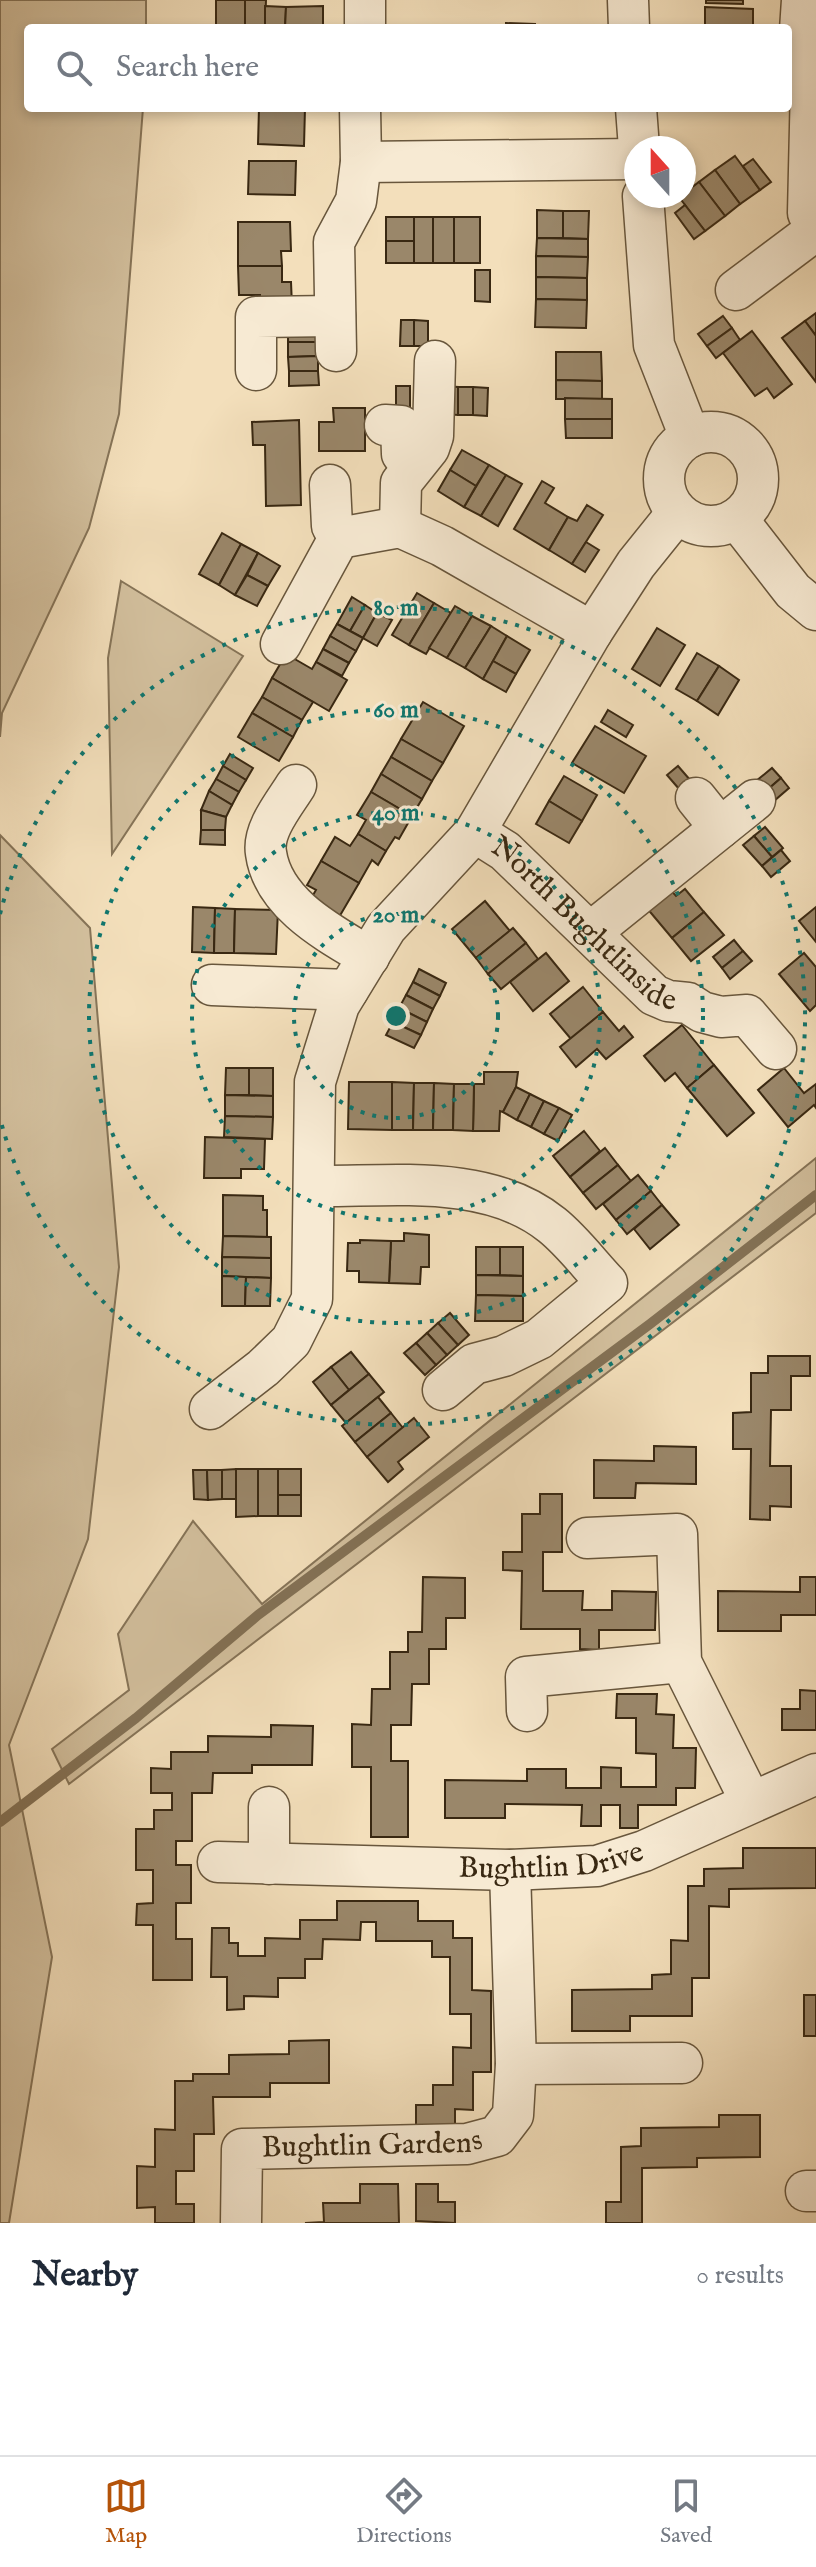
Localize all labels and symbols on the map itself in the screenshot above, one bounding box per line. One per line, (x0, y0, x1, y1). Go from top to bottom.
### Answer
north arrow (624, 136, 696, 208)
text: 80 m (374, 593, 419, 624)
text: 60 m (373, 695, 419, 726)
text: 40 m (372, 798, 420, 829)
street label: North Bughtlinside (484, 828, 678, 1021)
text: 20 m (373, 900, 420, 931)
centre of rings (382, 1002, 410, 1030)
street label: Bughtlin Drive (458, 1833, 649, 1889)
street label: Bughtlin Gardens (261, 2122, 487, 2168)

